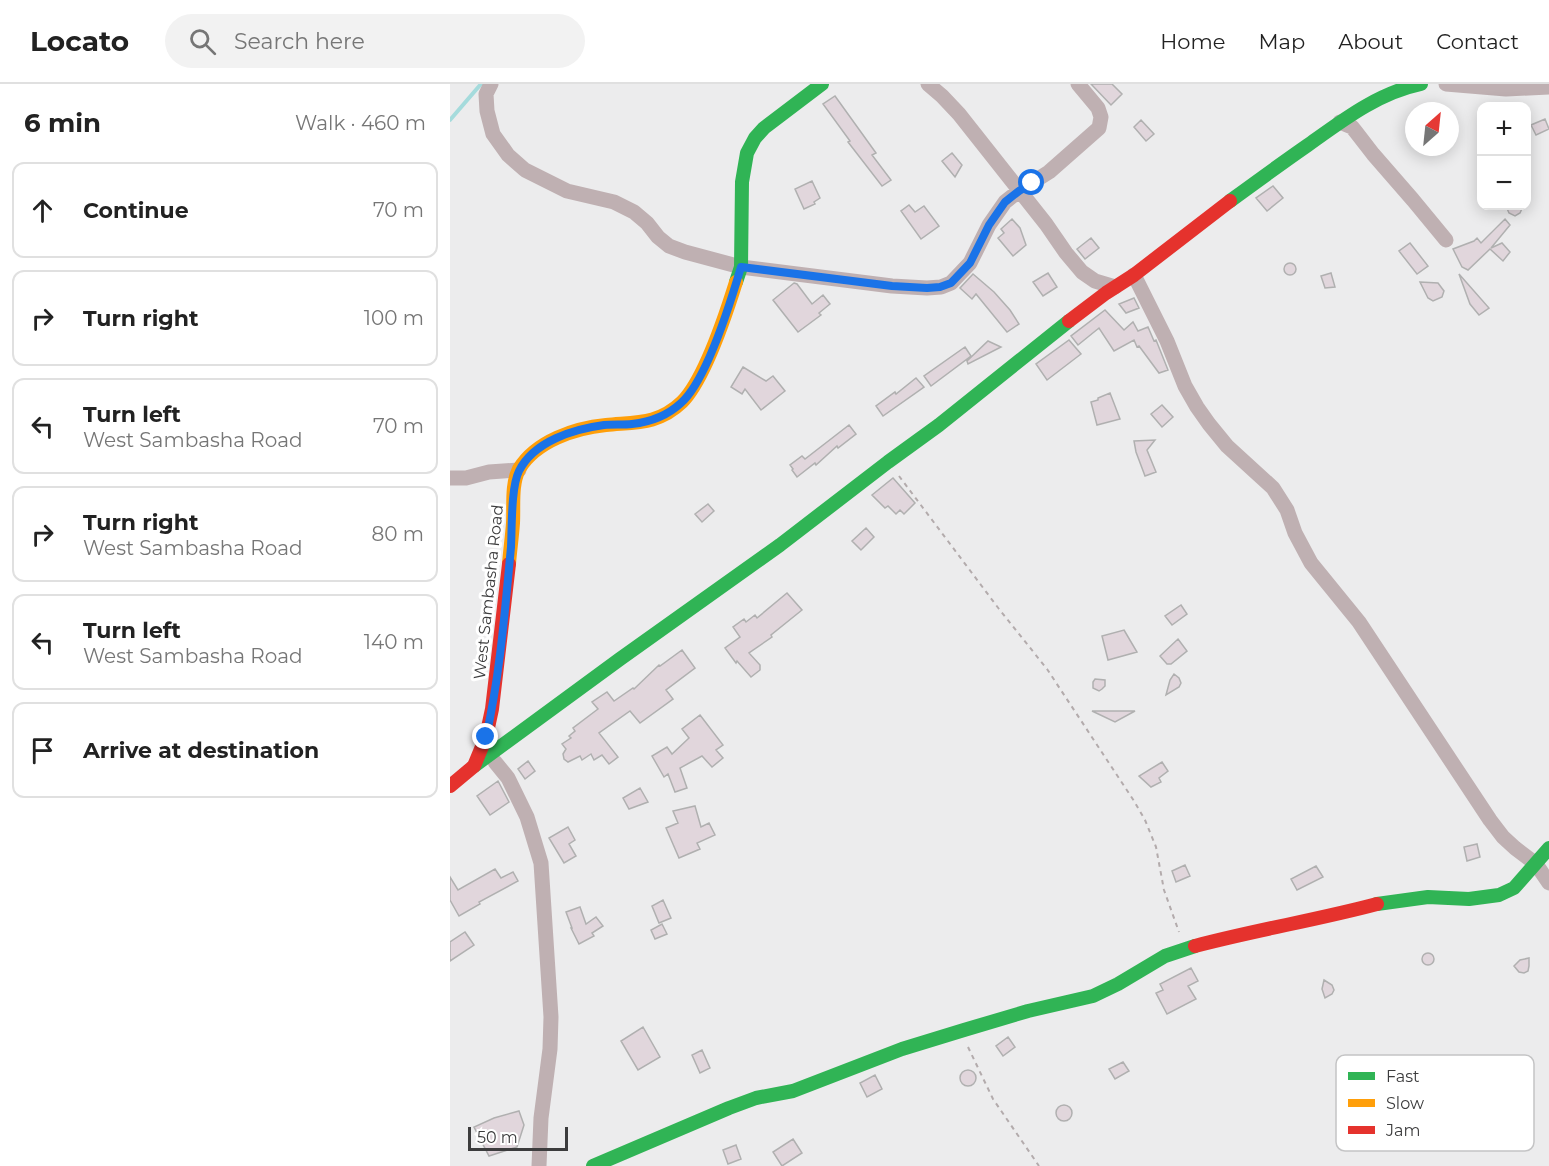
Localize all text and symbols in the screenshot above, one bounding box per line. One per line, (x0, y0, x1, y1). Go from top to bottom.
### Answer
search box (165, 14, 585, 68)
text: Locato (30, 24, 129, 58)
icon: search (186, 25, 219, 58)
text: Search here (234, 28, 365, 55)
text: Home (1160, 29, 1225, 54)
text: Map (1258, 29, 1305, 54)
text: About (1338, 29, 1403, 54)
text: Contact (1436, 29, 1519, 54)
north arrow (1405, 102, 1459, 156)
map controls (1477, 102, 1531, 210)
button: + (1477, 102, 1531, 156)
text: 6 min (24, 107, 101, 139)
text: Walk · 460 m (295, 111, 426, 135)
button: − (1477, 156, 1531, 210)
route start (1018, 169, 1044, 195)
icon: ahead (26, 194, 59, 227)
text: Continue (83, 197, 189, 224)
text: 70 m (373, 198, 424, 222)
icon: right (26, 302, 59, 335)
text: Turn right (83, 305, 198, 332)
text: 100 m (364, 306, 424, 330)
text: Turn left (83, 401, 181, 428)
icon: left (26, 410, 59, 443)
text: 70 m (373, 414, 424, 438)
text: West Sambasha Road (83, 428, 303, 452)
street label: West Sambasha Road (470, 504, 507, 680)
text: Turn right (83, 509, 198, 536)
icon: right (26, 518, 59, 551)
text: 80 m (372, 522, 424, 546)
text: West Sambasha Road (83, 536, 303, 560)
text: Turn left (83, 617, 181, 644)
icon: left (26, 626, 59, 659)
text: 140 m (364, 630, 424, 654)
text: West Sambasha Road (83, 644, 303, 668)
route end (472, 723, 498, 749)
icon: arrive (26, 734, 59, 767)
text: Arrive at destination (83, 737, 319, 764)
legend (1336, 1055, 1534, 1151)
text: Fast (1386, 1067, 1420, 1086)
text: Slow (1386, 1094, 1424, 1113)
text: Jam (1385, 1121, 1420, 1140)
scale bar (468, 1124, 568, 1152)
text: 50 m (477, 1128, 518, 1147)

